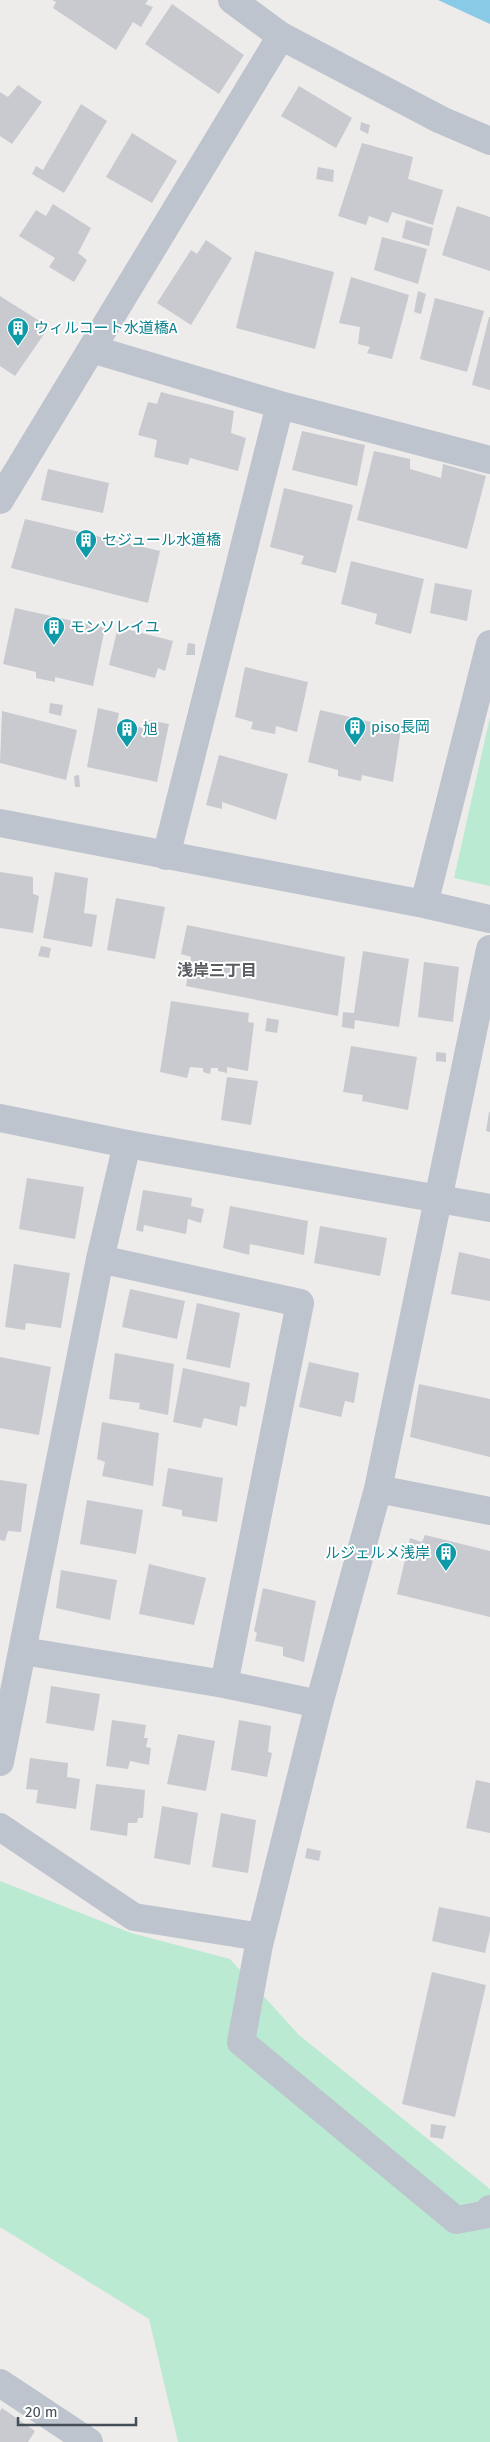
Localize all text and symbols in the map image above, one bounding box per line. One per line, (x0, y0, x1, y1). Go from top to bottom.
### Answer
building icon: ウィルコート水道橋A (6, 316, 30, 347)
place label: ウィルコート水道橋A (34, 319, 178, 337)
building icon: セジュール水道橋 (74, 528, 98, 559)
place label: セジュール水道橋 (102, 531, 221, 549)
building icon: モンソレイユ (42, 615, 66, 646)
place label: モンソレイユ (70, 618, 160, 636)
building icon: piso長岡 (343, 715, 367, 746)
building icon: 旭 (115, 717, 139, 748)
place label: piso長岡 (371, 718, 430, 736)
place label: 旭 (143, 720, 158, 738)
district label: 浅岸三丁目 (177, 961, 257, 980)
building icon: ルジェルメ浅岸 (434, 1541, 458, 1572)
place label: ルジェルメ浅岸 (325, 1544, 430, 1562)
scale bar (18, 2394, 135, 2426)
text: 20 m (25, 2403, 58, 2421)

